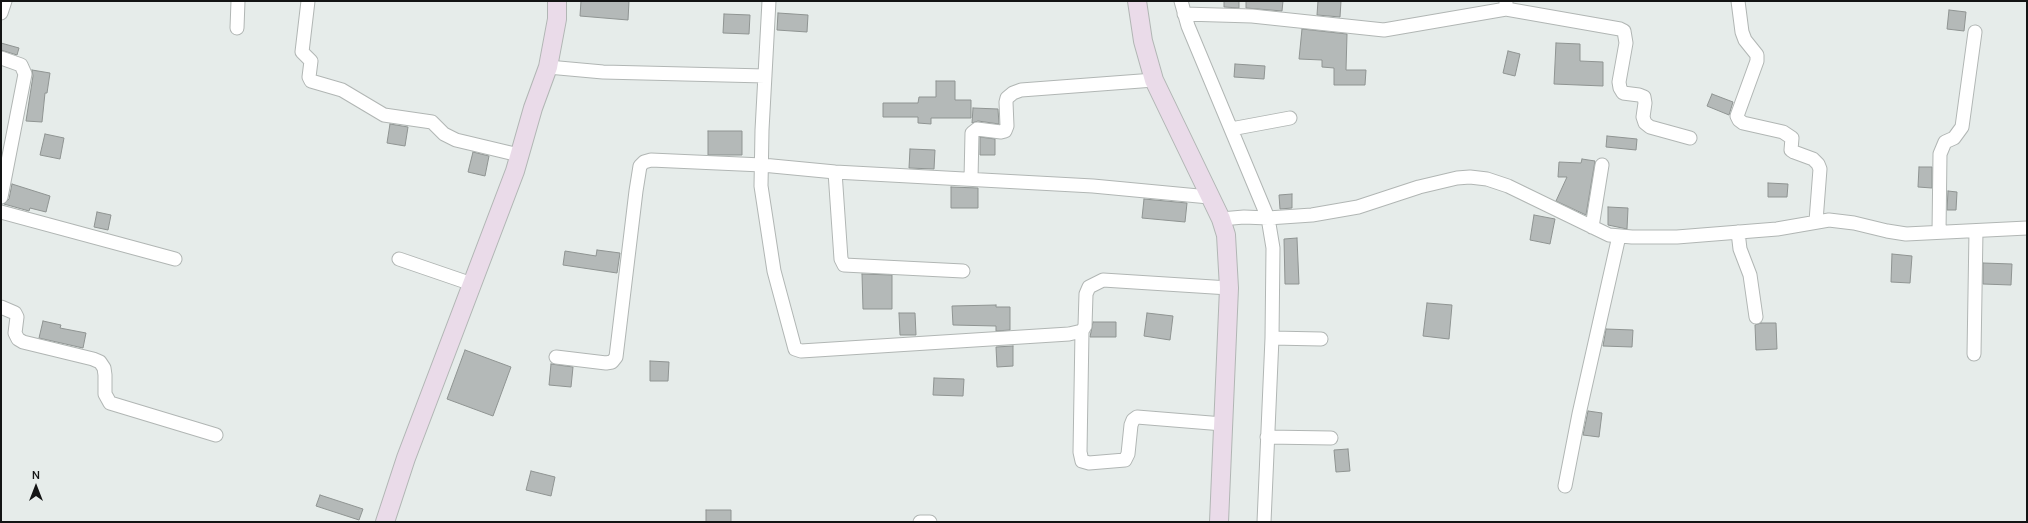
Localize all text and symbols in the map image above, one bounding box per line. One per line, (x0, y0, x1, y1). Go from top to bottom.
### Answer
north arrow (16, 467, 56, 507)
text: N (32, 467, 40, 482)

